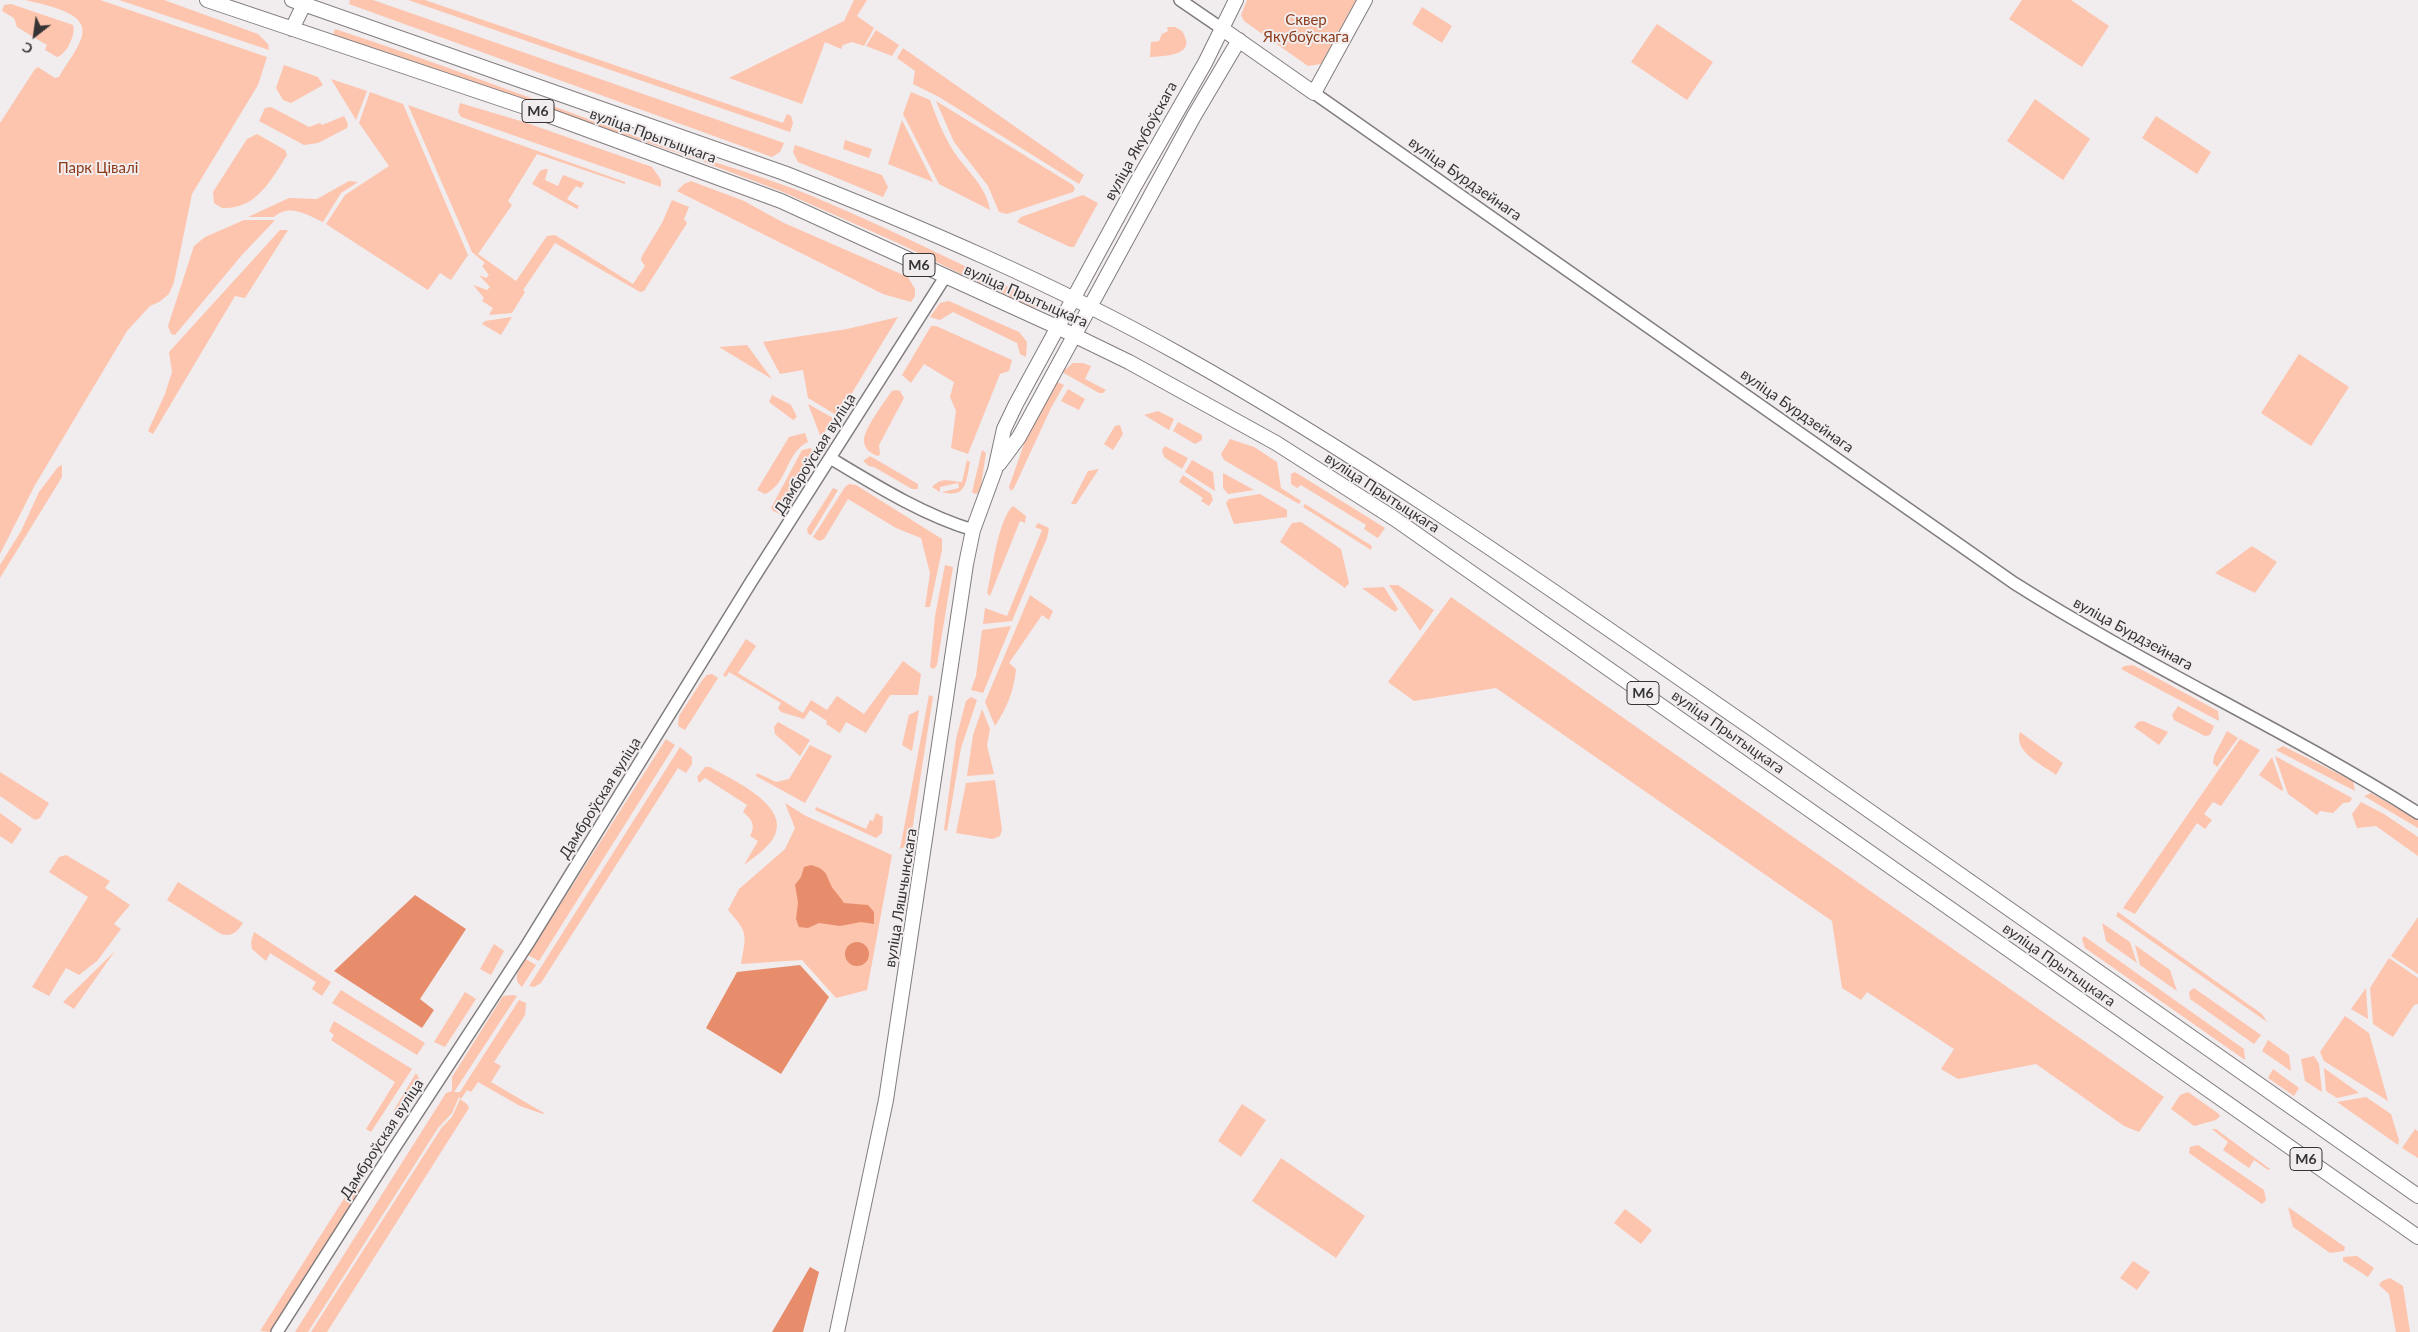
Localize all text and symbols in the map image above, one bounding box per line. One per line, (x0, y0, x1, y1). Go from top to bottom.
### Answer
north arrow (10, 10, 60, 60)
park label: Сквер Якубоўскага (1263, 11, 1349, 46)
text: С (19, 39, 36, 58)
street label: вуліца Якубоўскага (1101, 79, 1181, 203)
road number: М6 (522, 100, 554, 122)
street label: вуліца Прытыцкага (587, 105, 719, 167)
street label: вуліца Бурдзейнага (1405, 133, 1525, 225)
park label: Парк Цівалі (58, 159, 138, 177)
road number: М6 (903, 254, 935, 276)
street label: вуліца Прытыцкага (961, 261, 1091, 331)
street label: вуліца Бурдзейнага (1737, 365, 1857, 457)
street label: Дамброўская вуліца (770, 390, 860, 518)
street label: вуліца Прытыцкага (1321, 449, 1443, 537)
street label: вуліца Бурдзейнага (2070, 594, 2196, 674)
road number: М6 (1627, 681, 1659, 704)
street label: вуліца Прытыцкага (1668, 686, 1788, 778)
street label: Дамброўская вуліца (555, 734, 645, 862)
street label: вуліца Ляшчынскага (881, 827, 921, 969)
street label: вуліца Прытыцкага (1999, 919, 2119, 1011)
street label: Дамброўская вуліца (336, 1076, 428, 1202)
road number: М6 (2290, 1148, 2322, 1170)

